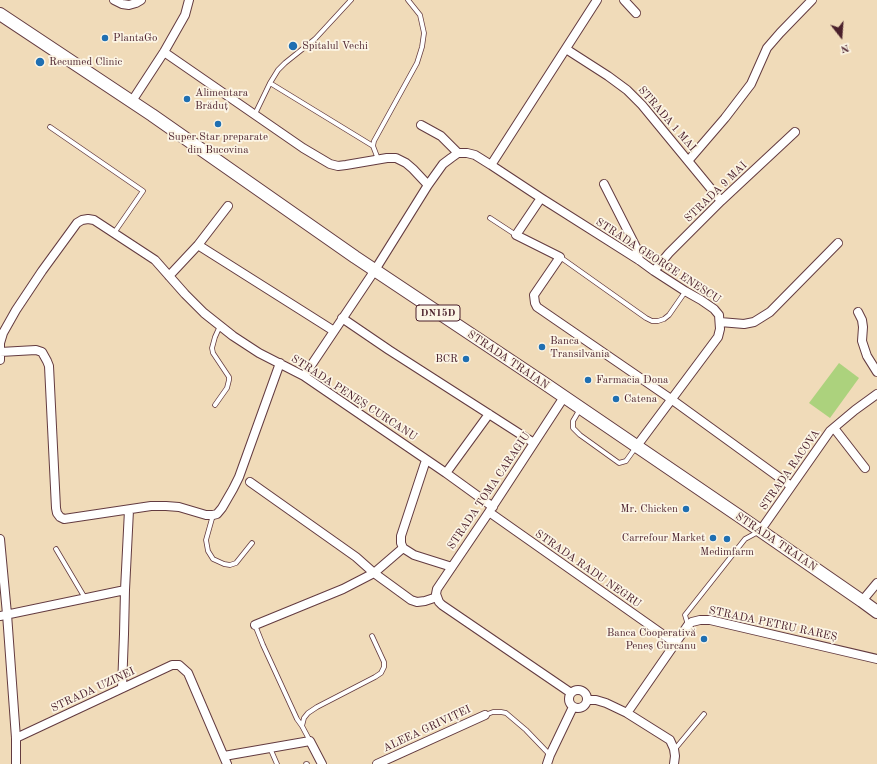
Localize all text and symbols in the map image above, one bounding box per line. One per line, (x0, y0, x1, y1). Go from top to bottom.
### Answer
north arrow (821, 16, 861, 56)
place label: PlantaGo (113, 31, 157, 45)
marker: PlantaGo (100, 33, 110, 43)
place label: Spitalul Vechi (302, 39, 368, 53)
marker: Spitalul Vechi (287, 40, 299, 52)
text: N (839, 41, 850, 54)
place label: Recumed Clinic (49, 55, 122, 69)
marker: Recumed Clinic (34, 56, 46, 68)
street label: STRADA 1 MAI (635, 84, 699, 154)
place label: Alimentara Brăduț (195, 86, 248, 112)
marker: Alimentara Brăduț (182, 94, 192, 104)
marker: Super Star preparate din Bucovina (213, 119, 223, 129)
place label: Super Star preparate din Bucovina (168, 130, 268, 156)
street label: STRADA 9 MAI (682, 159, 750, 225)
street label: STRADA GEORGE ENESCU (593, 216, 723, 306)
road number: DN15D (416, 305, 460, 321)
street label: STRADA TRAIAN (465, 328, 551, 392)
place label: Banca Transilvania (550, 334, 610, 360)
marker: Banca Transilvania (537, 342, 547, 352)
street label: STRADA PENEȘ CURCANU (289, 352, 419, 444)
place label: BCR (435, 352, 458, 366)
marker: BCR (461, 354, 471, 364)
place label: Farmacia Dona (596, 373, 669, 387)
marker: Farmacia Dona (583, 375, 593, 385)
place label: Catena (624, 392, 657, 406)
marker: Catena (611, 394, 621, 404)
street label: STRADA RACOVA (757, 427, 823, 513)
street label: STRADA TOMA CARAGIU (445, 430, 533, 552)
place label: Mr. Chicken (620, 502, 678, 516)
marker: Mr. Chicken (681, 504, 691, 514)
street label: STRADA TRAIAN (733, 510, 819, 574)
street label: STRADA RADU NEGRU (532, 527, 644, 611)
place label: Carrefour Market (622, 531, 705, 545)
marker: Carrefour Market (708, 533, 718, 543)
marker: Medimfarm (722, 534, 732, 544)
place label: Medimfarm (700, 545, 754, 559)
street label: STRADA PETRU RAREȘ (708, 604, 838, 644)
place label: Banca Cooperativă Peneș Curcanu (607, 626, 696, 652)
marker: Banca Cooperativă Peneș Curcanu (699, 634, 709, 644)
street label: STRADA UZINEI (49, 665, 137, 715)
street label: ALEEA GRIVIȚEI (381, 703, 473, 755)

